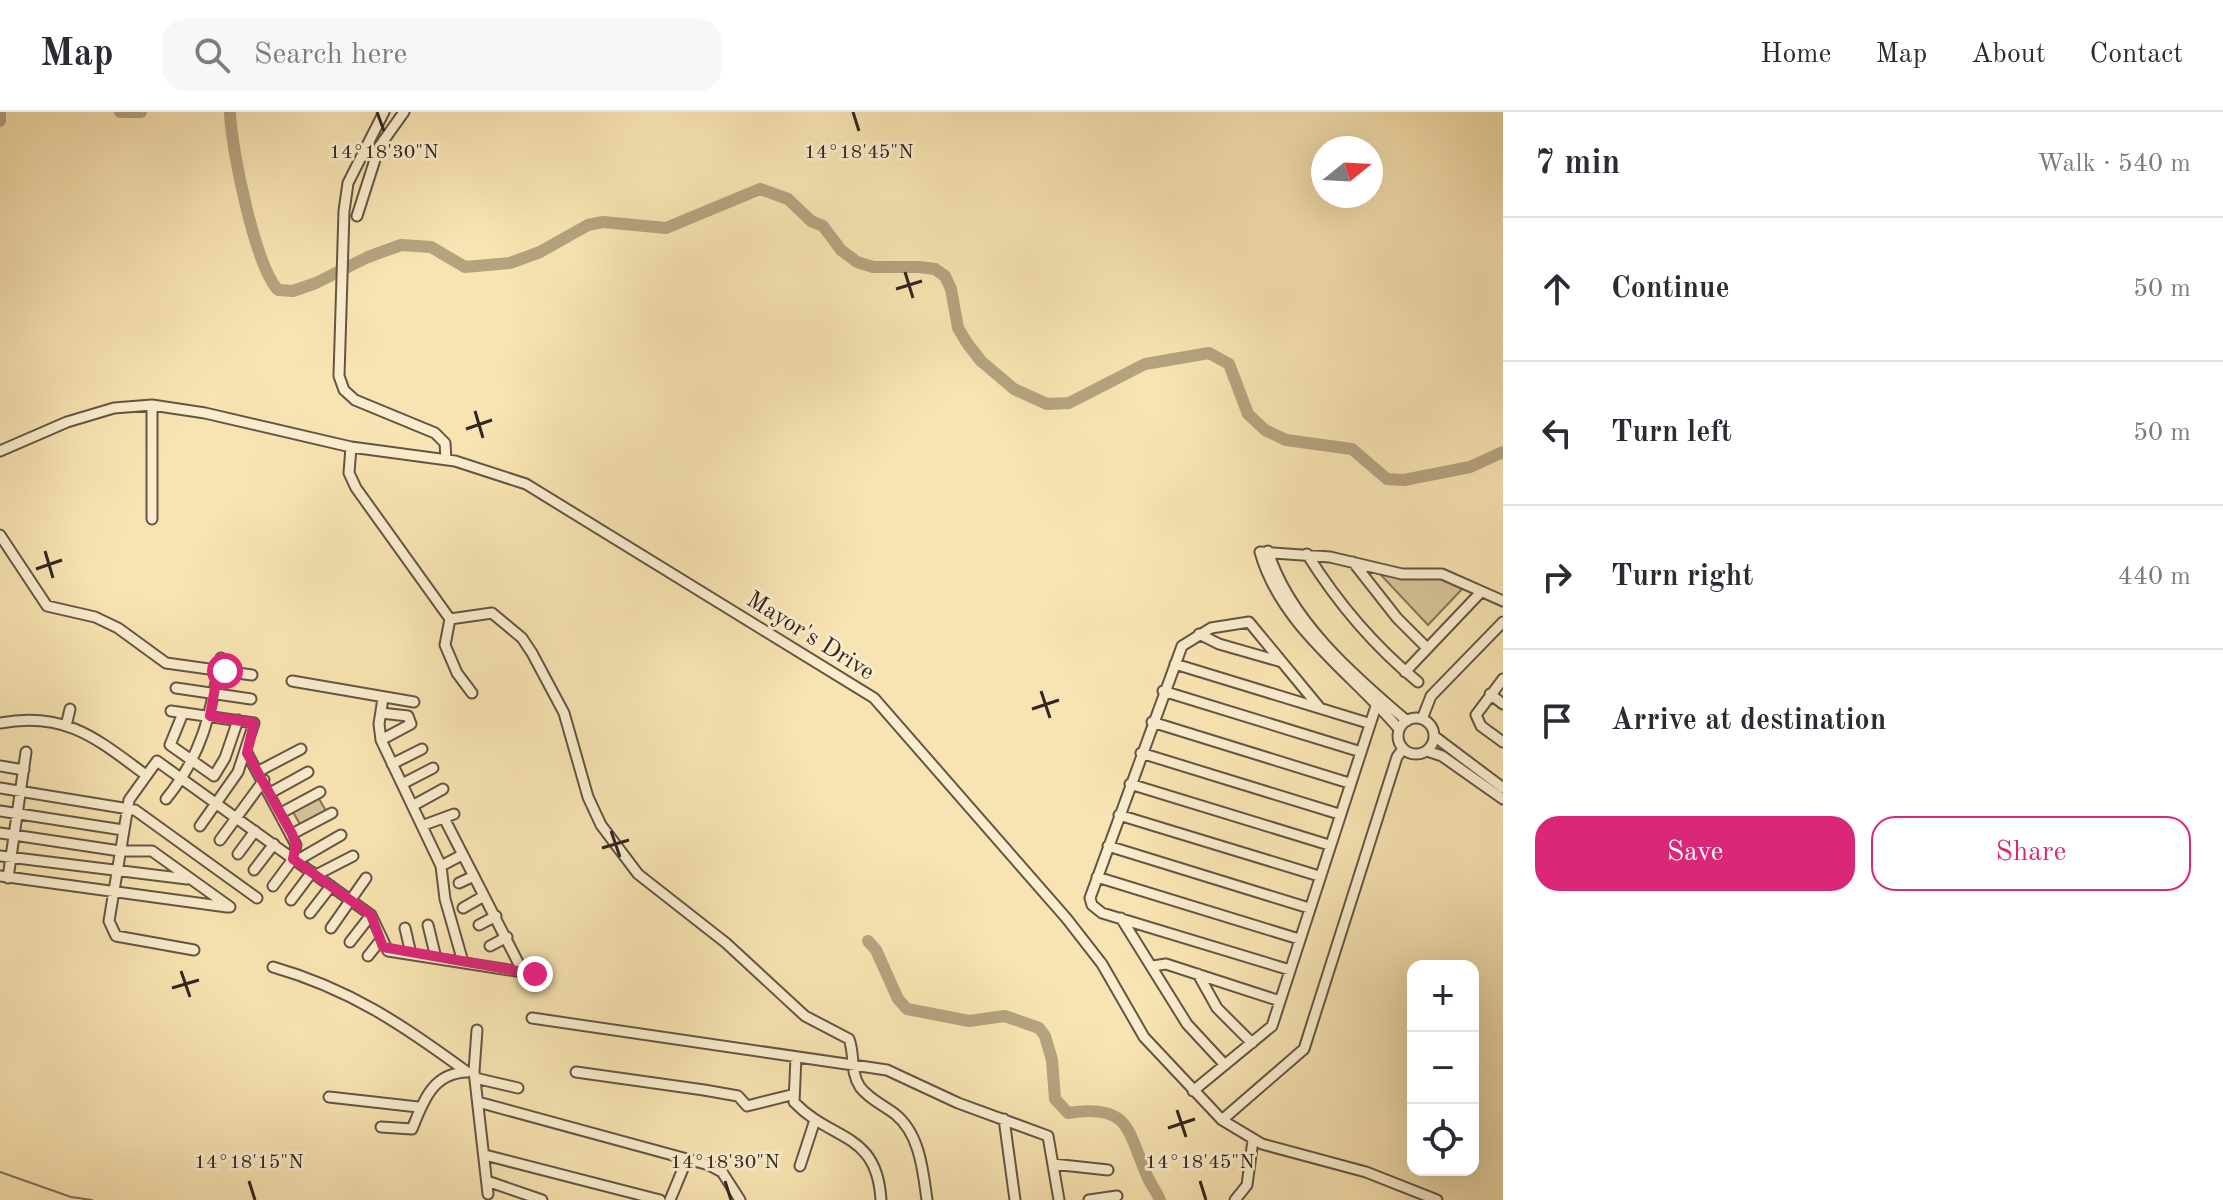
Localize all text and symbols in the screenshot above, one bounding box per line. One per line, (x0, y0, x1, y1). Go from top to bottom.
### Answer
search box (162, 19, 722, 91)
icon: search (190, 33, 234, 77)
text: Map (40, 36, 114, 74)
text: Search here (254, 40, 407, 70)
text: Home (1760, 41, 1831, 69)
text: Map (1875, 41, 1927, 69)
text: About (1971, 41, 2046, 69)
text: Contact (2090, 41, 2183, 69)
north arrow (1311, 136, 1383, 208)
text: 14°18'30"N (329, 143, 439, 163)
text: 14°18'45"N (804, 143, 914, 163)
text: 7 min (1535, 147, 1620, 181)
text: Walk · 540 m (2037, 151, 2191, 177)
icon: ahead (1535, 267, 1579, 311)
text: Continue (1611, 274, 1730, 304)
text: 50 m (2133, 276, 2191, 302)
icon: left (1535, 411, 1579, 455)
text: Turn left (1611, 418, 1732, 448)
text: 50 m (2133, 420, 2191, 446)
icon: right (1535, 555, 1579, 599)
text: Turn right (1611, 562, 1753, 592)
text: 440 m (2118, 564, 2191, 590)
street label: Mayor's Drive (742, 588, 878, 685)
route start (207, 653, 243, 689)
icon: arrive (1535, 699, 1579, 743)
text: Arrive at destination (1611, 706, 1886, 736)
button: Save (1535, 816, 1855, 891)
button: Share (1871, 816, 2191, 891)
route end (517, 956, 553, 992)
map controls (1407, 960, 1479, 1176)
button: + (1407, 960, 1479, 1032)
button: − (1407, 1032, 1479, 1104)
button: locate (1407, 1104, 1479, 1176)
text: 14°18'15"N (194, 1153, 304, 1173)
text: 14°18'30"N (670, 1153, 780, 1173)
text: 14°18'45"N (1145, 1153, 1255, 1173)

